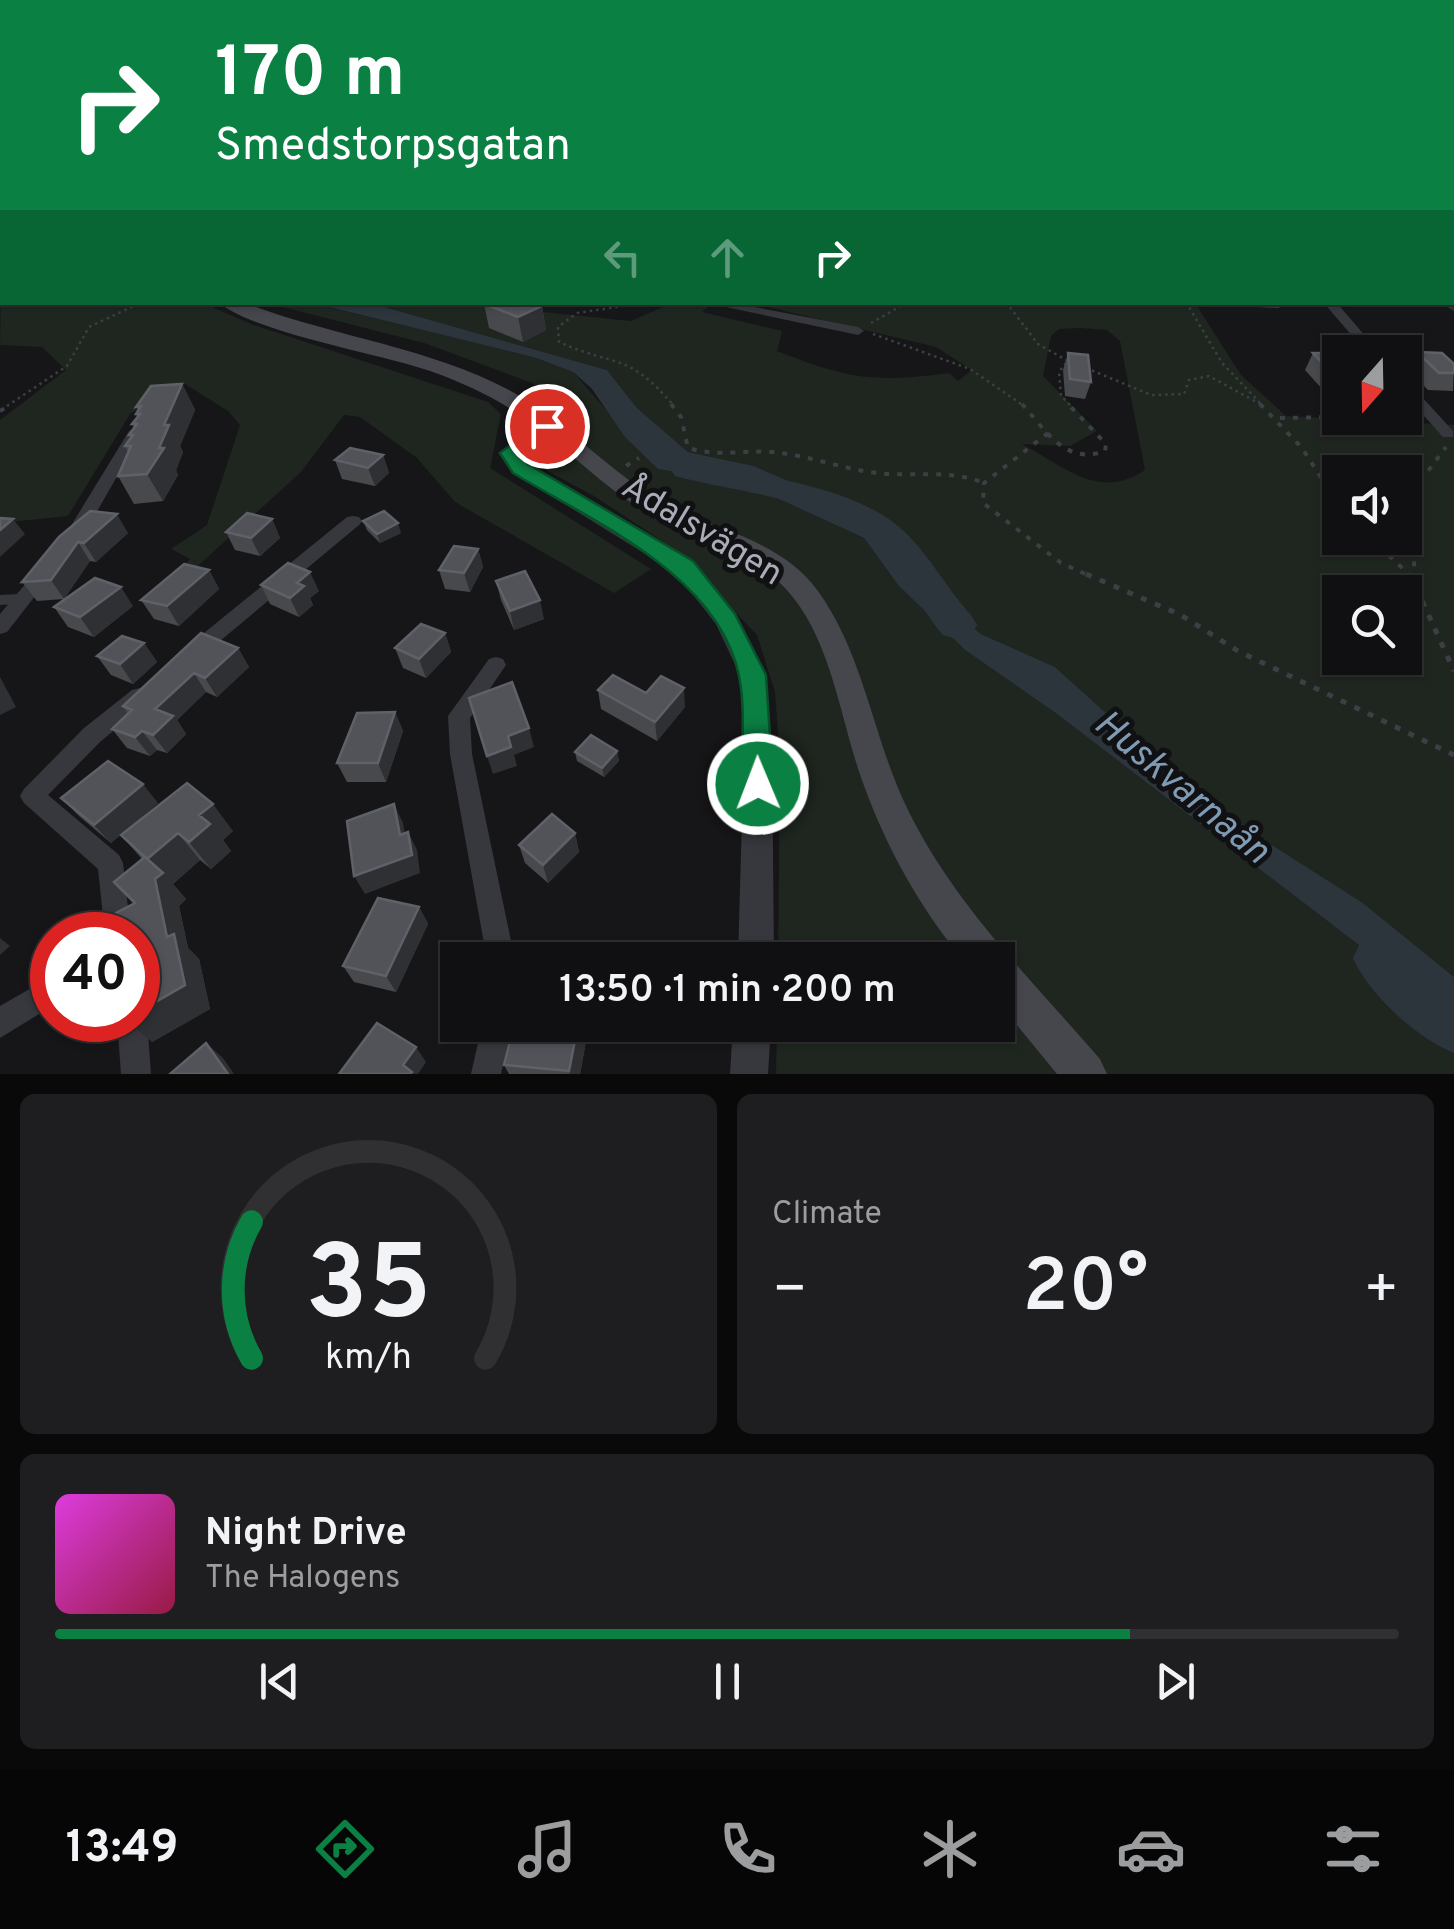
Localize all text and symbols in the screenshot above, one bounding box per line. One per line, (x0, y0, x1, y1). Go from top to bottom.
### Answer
text: 170 m (215, 32, 405, 121)
icon: right (50, 40, 180, 170)
text: Smedstorpsgatan (215, 119, 571, 176)
icon: left (595, 230, 650, 285)
icon: ahead (700, 230, 755, 285)
icon: right (805, 230, 860, 285)
north arrow (1322, 335, 1422, 435)
map controls (1322, 335, 1422, 675)
pin (505, 384, 590, 469)
icon: arrive (520, 399, 575, 454)
button: sound (1322, 455, 1422, 555)
street label: Ådalsvägen (613, 466, 790, 597)
button: search (1322, 575, 1422, 675)
water label: Huskvarnaån (1083, 701, 1279, 877)
position arrow (706, 732, 810, 836)
speed limit sign: 40 (30, 912, 160, 1042)
text: 13:50 · 1 min · 200 m (559, 967, 896, 1016)
text: Climate (772, 1195, 882, 1235)
text: 35 (306, 1224, 431, 1356)
text: 20° (1023, 1243, 1148, 1338)
text: − (772, 1257, 807, 1327)
text: + (1364, 1257, 1399, 1327)
text: km/h (325, 1336, 412, 1382)
text: Night Drive (205, 1510, 407, 1559)
text: The Halogens (205, 1559, 400, 1599)
icon: previous (252, 1654, 307, 1709)
icon: pause (700, 1654, 755, 1709)
icon: next (1148, 1654, 1203, 1709)
icon: directions (310, 1814, 380, 1884)
icon: music (512, 1814, 582, 1884)
icon: phone (713, 1814, 783, 1884)
icon: climate (915, 1814, 985, 1884)
icon: car (1116, 1814, 1186, 1884)
icon: filters (1318, 1814, 1388, 1884)
text: 13:49 (66, 1821, 178, 1878)

